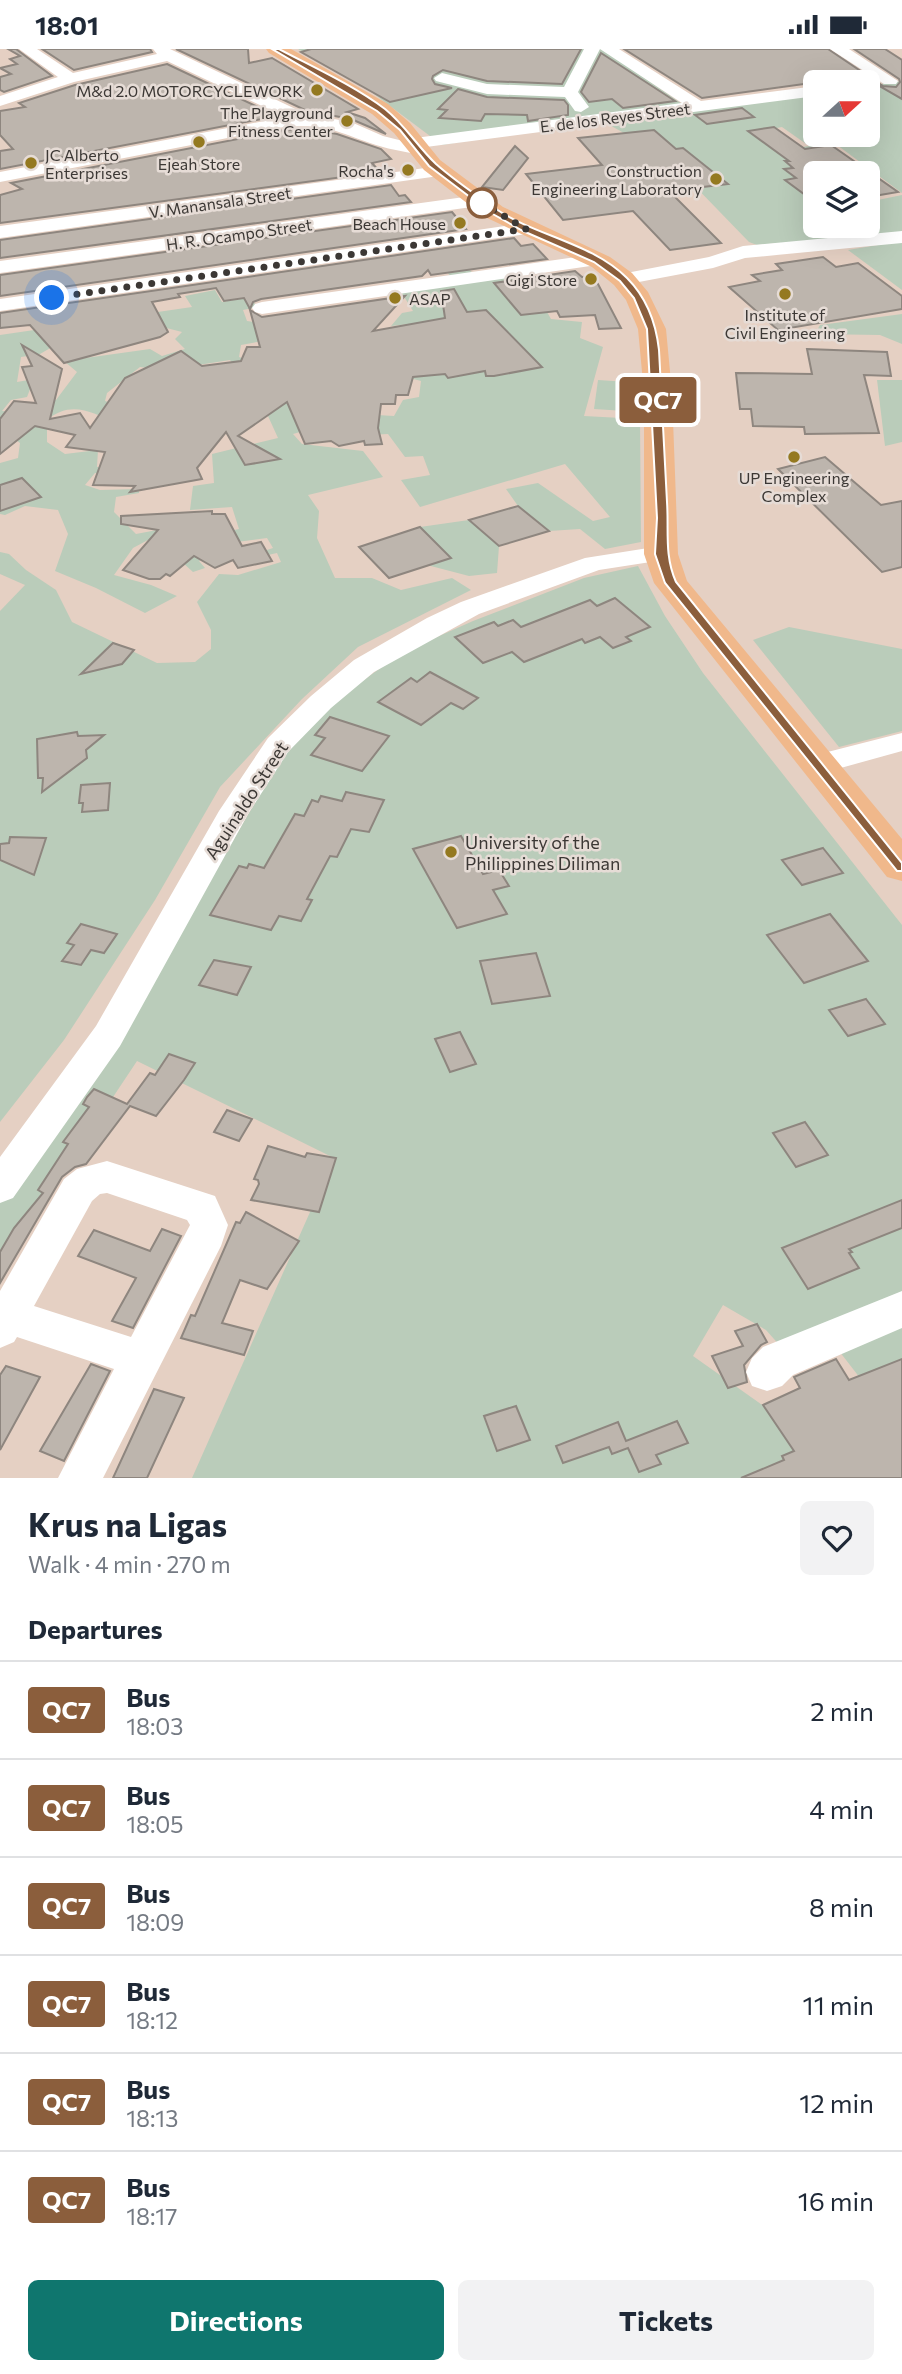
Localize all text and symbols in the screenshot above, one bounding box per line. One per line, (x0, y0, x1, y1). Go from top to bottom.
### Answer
text: 18:01 (35, 9, 99, 40)
north arrow (803, 70, 880, 147)
map controls (803, 70, 880, 238)
place label: M&d 2.0 MOTORCYCLEWORK (76, 81, 303, 100)
marker: M&d 2.0 MOTORCYCLEWORK (309, 82, 325, 98)
street label: E. de los Reyes Street (539, 98, 692, 136)
place label: The Playground Fitness Center (220, 103, 334, 140)
marker: The Playground Fitness Center (339, 113, 355, 129)
marker: Ejeah Store (191, 134, 207, 150)
place label: JC Alberto Enterprises (45, 145, 128, 182)
place label: Ejeah Store (158, 154, 240, 173)
marker: JC Alberto Enterprises (23, 155, 39, 171)
place label: Rocha's (338, 161, 394, 180)
place label: Construction Engineering Laboratory (531, 161, 702, 198)
button: layers (803, 161, 880, 238)
marker: Rocha's (400, 162, 416, 178)
marker: Construction Engineering Laboratory (708, 171, 724, 187)
street label: V. Manansala Street (148, 183, 293, 221)
unlabelled marker (467, 188, 497, 218)
street label: H. R. Ocampo Street (165, 214, 314, 254)
place label: Beach House (353, 214, 446, 233)
marker: Beach House (452, 215, 468, 231)
place label: Gigi Store (506, 270, 577, 289)
marker: Gigi Store (583, 271, 599, 287)
your location (34, 280, 69, 315)
marker: Institute of Civil Engineering (777, 286, 793, 302)
place label: ASAP (409, 289, 451, 308)
marker: ASAP (387, 290, 403, 306)
place label: Institute of Civil Engineering (725, 305, 846, 342)
line badge: QC7 (618, 377, 698, 423)
text: QC7 (633, 385, 683, 414)
marker: UP Engineering Complex (786, 449, 802, 465)
place label: UP Engineering Complex (739, 468, 850, 505)
street label: Aguinaldo Street (200, 737, 292, 863)
place label: University of the Philippines Diliman (465, 831, 620, 874)
marker: University of the Philippines Diliman (443, 844, 459, 860)
button: heart (800, 1501, 874, 1575)
text: Krus na Ligas (28, 1503, 227, 1544)
text: Walk · 4 min · 270 m (28, 1550, 231, 1578)
text: Departures (28, 1613, 163, 1644)
text: Bus (126, 1681, 170, 1712)
text: QC7 (42, 1695, 91, 1724)
text: 2 min (810, 1695, 874, 1726)
text: 18:03 (126, 1712, 183, 1740)
text: Bus (126, 1779, 170, 1810)
text: QC7 (42, 1793, 91, 1822)
text: 4 min (809, 1793, 874, 1824)
text: 18:05 (126, 1810, 184, 1838)
text: Bus (126, 1877, 170, 1908)
text: QC7 (42, 1891, 91, 1920)
text: 8 min (809, 1891, 874, 1922)
text: 18:09 (126, 1908, 184, 1936)
text: Bus (126, 1975, 170, 2006)
text: QC7 (42, 1989, 91, 2018)
text: 11 min (803, 1989, 874, 2020)
text: 18:12 (126, 2006, 178, 2034)
text: Bus (126, 2073, 170, 2104)
text: QC7 (42, 2087, 91, 2116)
text: 12 min (799, 2087, 874, 2118)
text: 18:13 (126, 2104, 178, 2132)
text: Bus (126, 2171, 170, 2202)
text: QC7 (42, 2185, 91, 2214)
text: 16 min (798, 2185, 874, 2216)
text: 18:17 (126, 2202, 177, 2230)
button: Directions (28, 2280, 444, 2360)
button: Tickets (458, 2280, 874, 2360)

